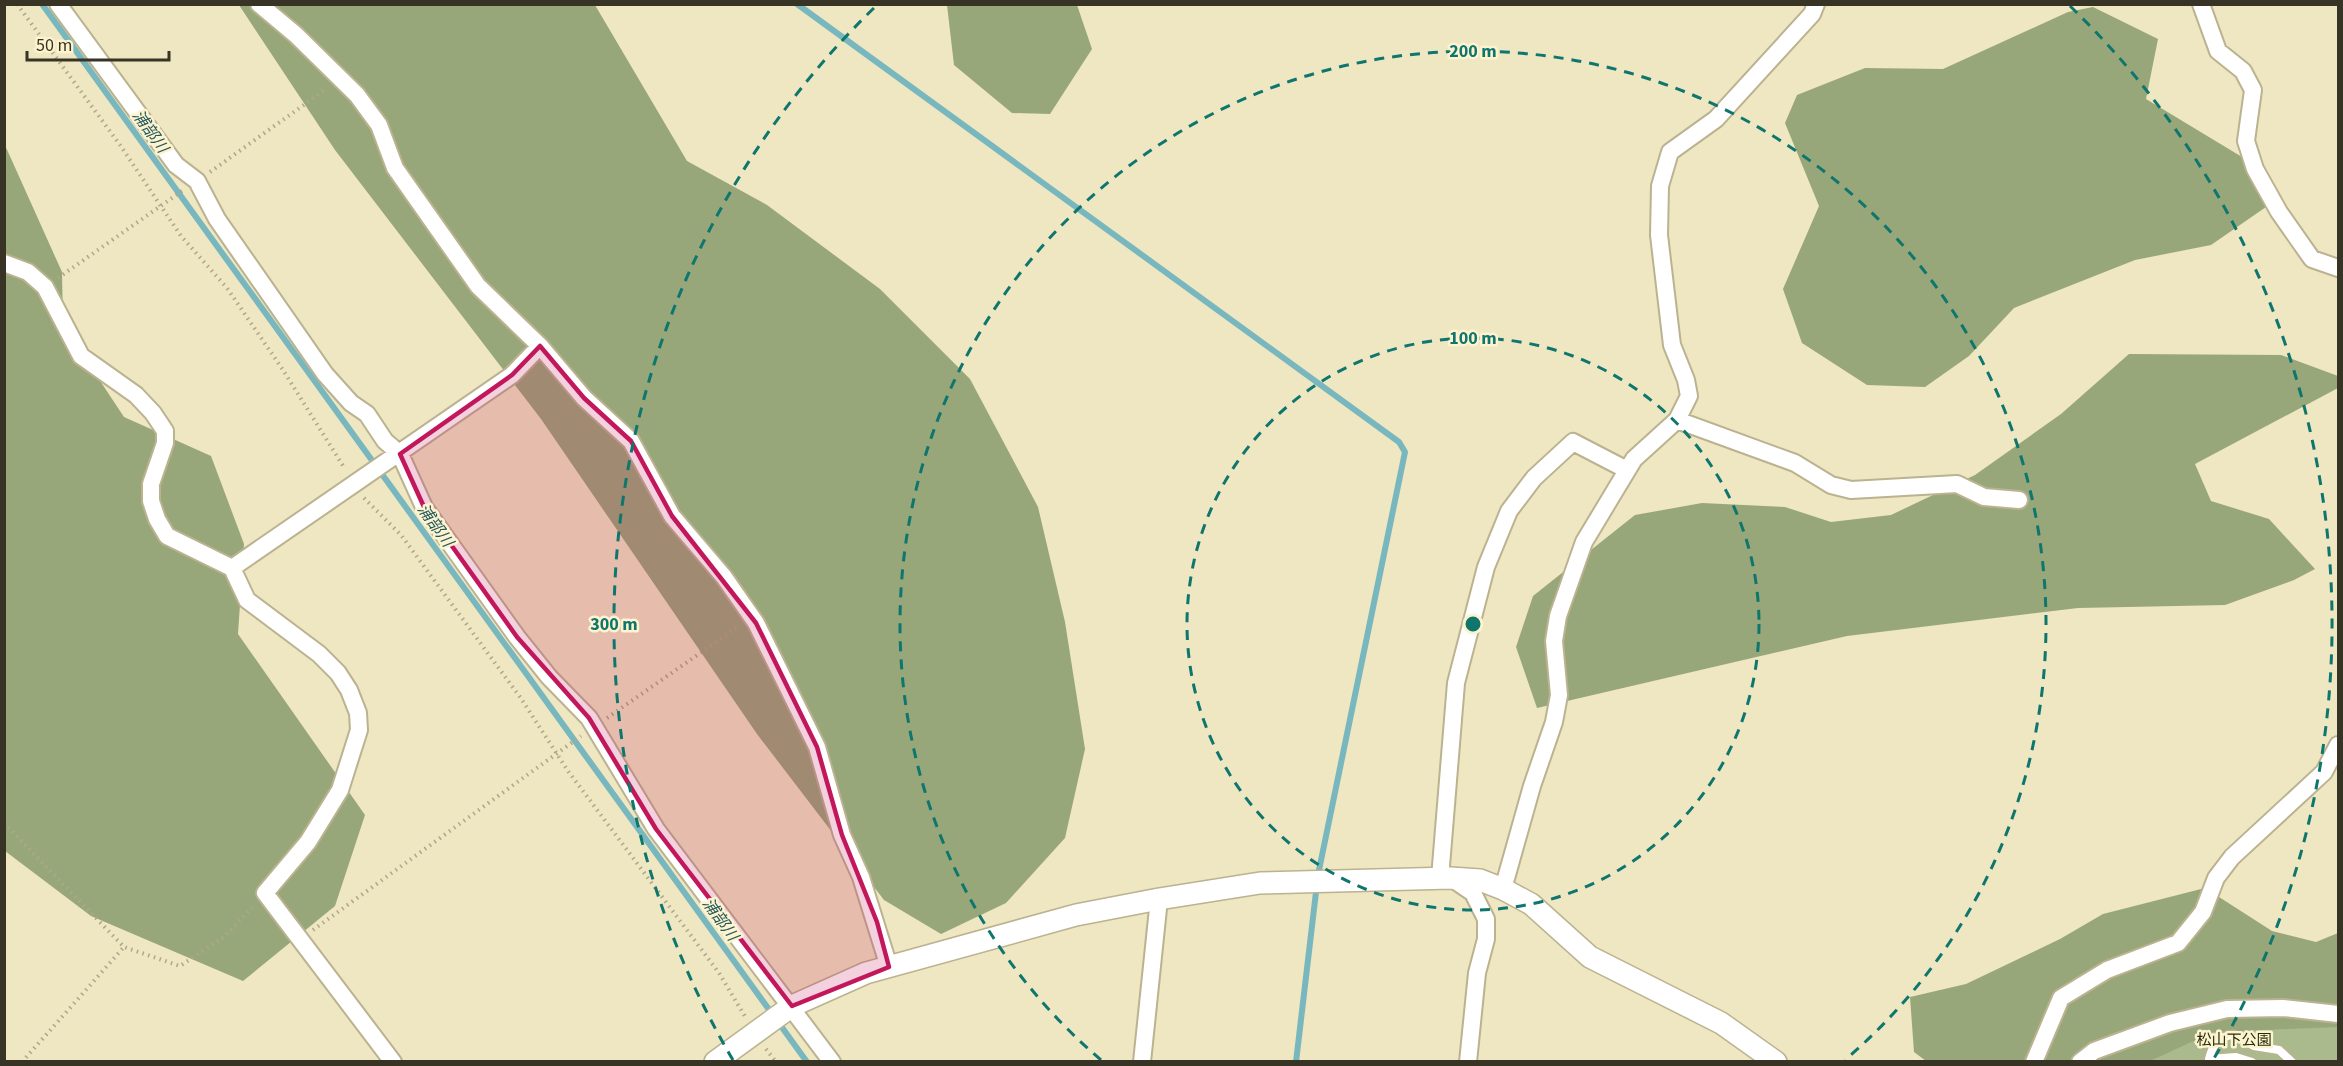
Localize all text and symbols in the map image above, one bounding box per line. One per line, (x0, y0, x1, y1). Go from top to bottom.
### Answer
scale bar (27, 24, 170, 62)
text: 50 m (36, 33, 72, 58)
text: 200 m (1449, 39, 1497, 64)
water label: 浦部川 (127, 106, 174, 159)
text: 100 m (1449, 326, 1497, 351)
water label: 浦部川 (412, 500, 459, 553)
text: 300 m (590, 612, 638, 637)
centre of rings (1463, 614, 1483, 634)
water label: 浦部川 (697, 894, 744, 947)
park label: 松山下公園 (2196, 1030, 2272, 1051)

